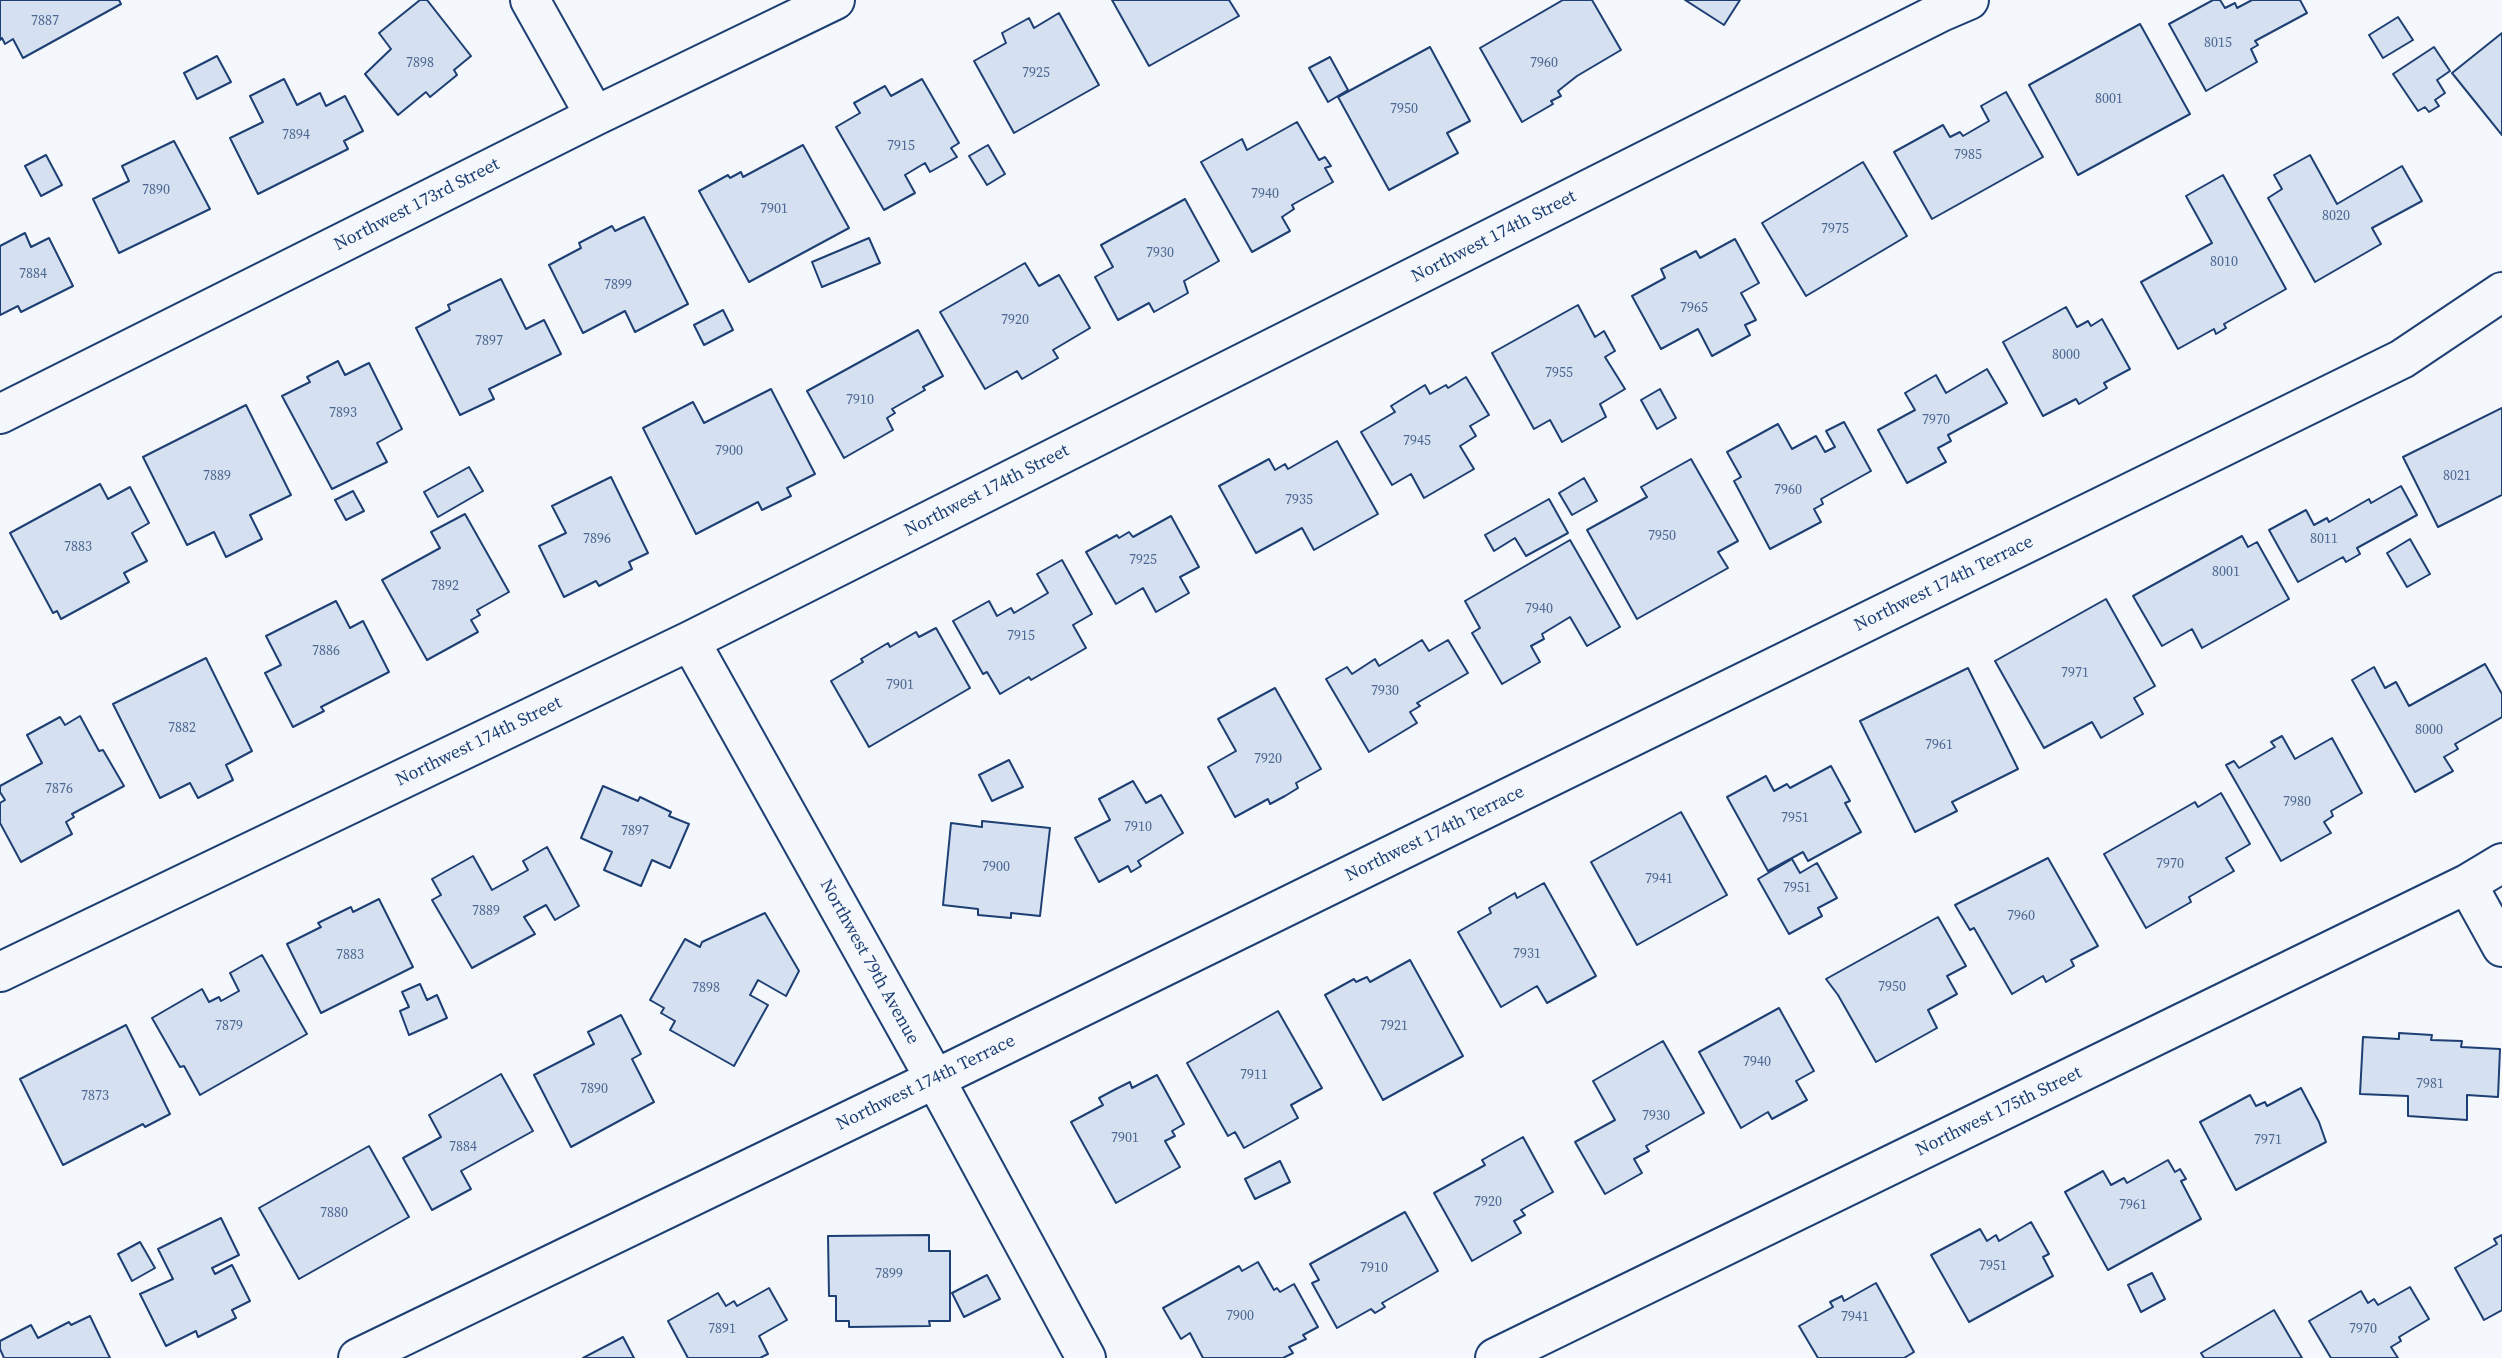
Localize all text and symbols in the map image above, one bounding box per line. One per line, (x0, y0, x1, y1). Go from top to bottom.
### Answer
house number: 7887 (31, 13, 59, 29)
house number: 8015 (2204, 35, 2232, 51)
house number: 7898 (406, 55, 434, 71)
house number: 7960 (1530, 55, 1558, 71)
house number: 7925 (1022, 65, 1050, 81)
house number: 8001 (2095, 91, 2123, 107)
house number: 7950 (1390, 101, 1418, 117)
house number: 7894 (282, 127, 310, 143)
house number: 7915 (887, 138, 915, 154)
house number: 7985 (1954, 147, 1982, 163)
street label: Northwest 173rd Street (331, 154, 503, 256)
house number: 7890 (142, 182, 170, 198)
house number: 7940 (1251, 186, 1279, 202)
street label: Northwest 174th Street (1408, 186, 1580, 288)
house number: 7901 (760, 201, 788, 217)
house number: 8020 (2322, 208, 2350, 224)
house number: 7975 (1821, 221, 1849, 237)
house number: 7930 (1146, 245, 1174, 261)
house number: 8010 (2210, 254, 2238, 270)
house number: 7884 (19, 266, 47, 282)
house number: 7899 (604, 277, 632, 293)
house number: 7965 (1680, 300, 1708, 316)
house number: 7920 (1001, 312, 1029, 328)
house number: 7897 (475, 333, 503, 349)
house number: 8000 (2052, 347, 2080, 363)
house number: 7955 (1545, 365, 1573, 381)
house number: 7910 (846, 392, 874, 408)
house number: 7893 (329, 405, 357, 421)
house number: 7970 (1922, 412, 1950, 428)
house number: 7945 (1403, 433, 1431, 449)
street label: Northwest 174th Street (901, 440, 1073, 542)
house number: 7900 (715, 443, 743, 459)
house number: 7889 (203, 468, 231, 484)
house number: 8021 (2443, 468, 2471, 484)
house number: 7960 (1774, 482, 1802, 498)
house number: 7935 (1285, 492, 1313, 508)
house number: 7950 (1648, 528, 1676, 544)
house number: 7896 (583, 531, 611, 547)
street label: Northwest 174th Terrace (1851, 531, 2037, 637)
house number: 8011 (2310, 531, 2338, 547)
house number: 7883 (64, 539, 92, 555)
house number: 7925 (1129, 552, 1157, 568)
house number: 8001 (2212, 564, 2240, 580)
house number: 7892 (431, 578, 459, 594)
house number: 7940 (1525, 601, 1553, 617)
house number: 7915 (1007, 628, 1035, 644)
house number: 7886 (312, 643, 340, 659)
house number: 7971 (2061, 665, 2089, 681)
house number: 7901 (886, 677, 914, 693)
house number: 7930 (1371, 683, 1399, 699)
street label: Northwest 174th Street (393, 692, 565, 792)
house number: 7882 (168, 720, 196, 736)
house number: 8000 (2415, 722, 2443, 738)
house number: 7961 (1925, 737, 1953, 753)
house number: 7920 (1254, 751, 1282, 767)
house number: 7876 (45, 781, 73, 797)
street label: Northwest 174th Terrace (1342, 781, 1528, 887)
house number: 7980 (2283, 794, 2311, 810)
house number: 7951 (1781, 810, 1809, 826)
house number: 7910 (1124, 819, 1152, 835)
house number: 7897 (621, 823, 649, 839)
house number: 7970 (2156, 856, 2184, 872)
house number: 7900 (982, 859, 1010, 875)
house number: 7941 (1645, 871, 1673, 887)
street label: Northwest 79th Avenue (815, 876, 923, 1048)
house number: 7951 (1783, 880, 1811, 896)
house number: 7889 (472, 903, 500, 919)
house number: 7960 (2007, 908, 2035, 924)
house number: 7931 (1513, 946, 1541, 962)
house number: 7883 (336, 947, 364, 963)
house number: 7950 (1878, 979, 1906, 995)
house number: 7898 (692, 980, 720, 996)
house number: 7879 (215, 1018, 243, 1034)
house number: 7921 (1380, 1018, 1408, 1034)
street label: Northwest 174th Terrace (833, 1030, 1019, 1136)
house number: 7940 (1743, 1054, 1771, 1070)
street label: Northwest 175th Street (1913, 1062, 2085, 1162)
house number: 7911 (1240, 1067, 1268, 1083)
house number: 7981 (2416, 1076, 2444, 1092)
house number: 7890 (580, 1081, 608, 1097)
house number: 7873 (81, 1088, 109, 1104)
house number: 7930 (1642, 1108, 1670, 1124)
house number: 7901 (1111, 1130, 1139, 1146)
house number: 7971 (2254, 1132, 2282, 1148)
house number: 7884 (449, 1139, 477, 1155)
house number: 7920 (1474, 1194, 1502, 1210)
house number: 7961 (2119, 1197, 2147, 1213)
house number: 7880 (320, 1205, 348, 1221)
house number: 7951 (1979, 1258, 2007, 1274)
house number: 7910 (1360, 1260, 1388, 1276)
house number: 7899 (875, 1266, 903, 1282)
house number: 7900 (1226, 1308, 1254, 1324)
house number: 7941 (1841, 1309, 1869, 1325)
house number: 7891 (708, 1321, 736, 1337)
house number: 7970 (2349, 1321, 2377, 1337)

